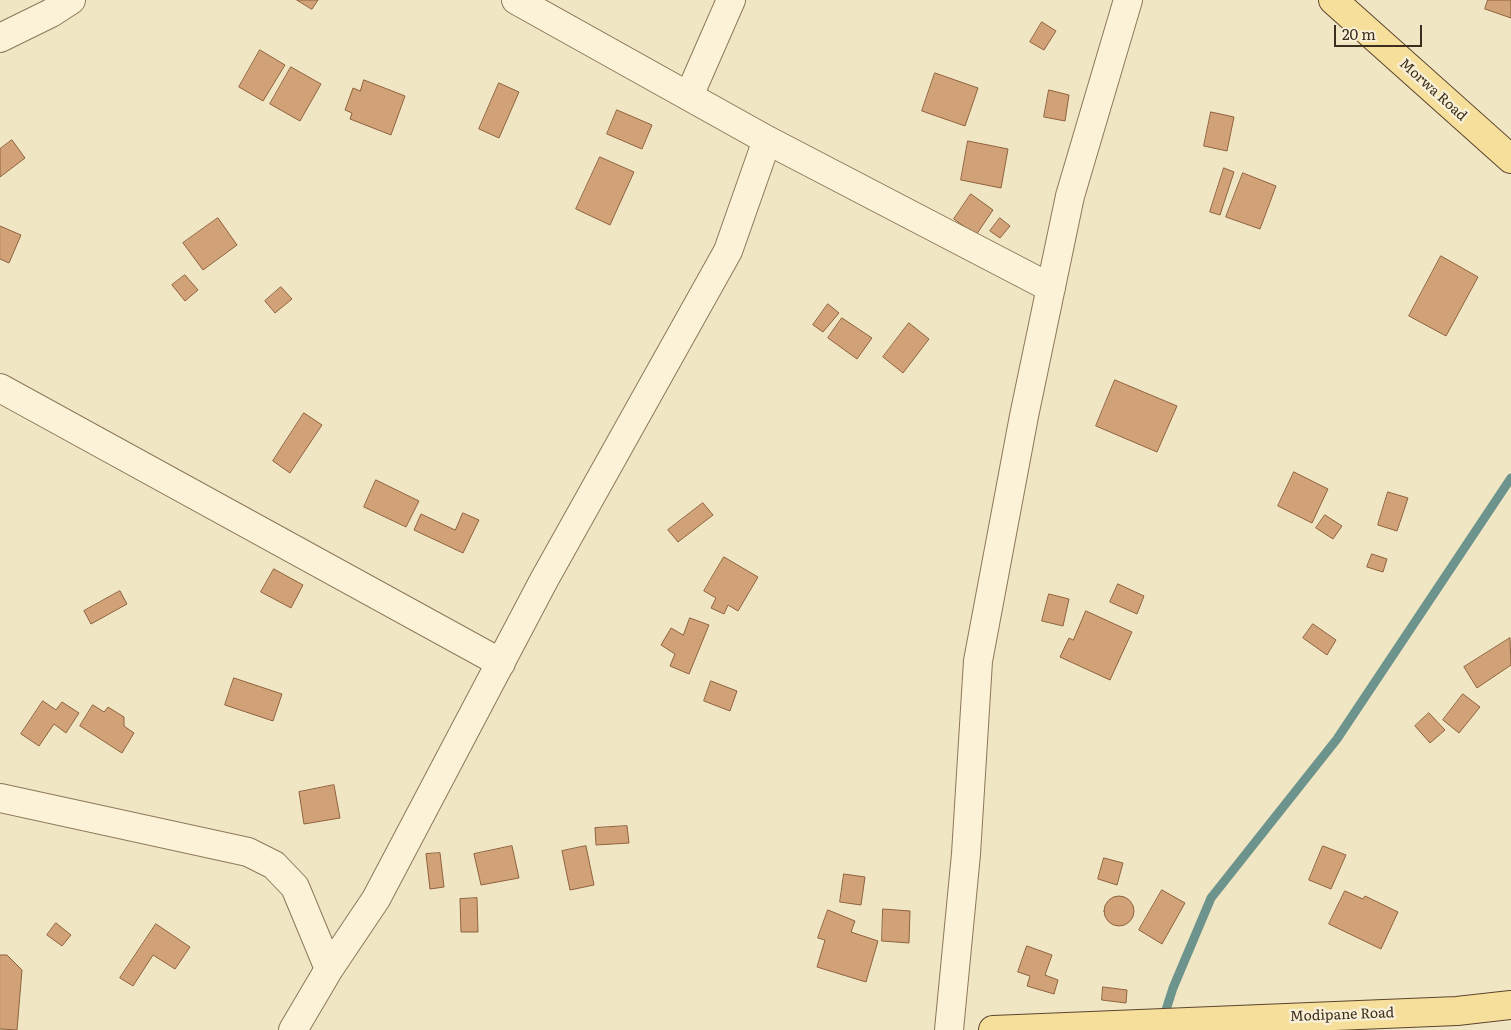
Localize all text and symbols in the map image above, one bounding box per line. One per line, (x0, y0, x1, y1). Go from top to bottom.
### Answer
scale bar (1336, 15, 1424, 47)
text: 20 m (1342, 22, 1376, 45)
street label: Morwa Road (1396, 55, 1470, 125)
street label: Modipane Road (1290, 1005, 1394, 1025)

